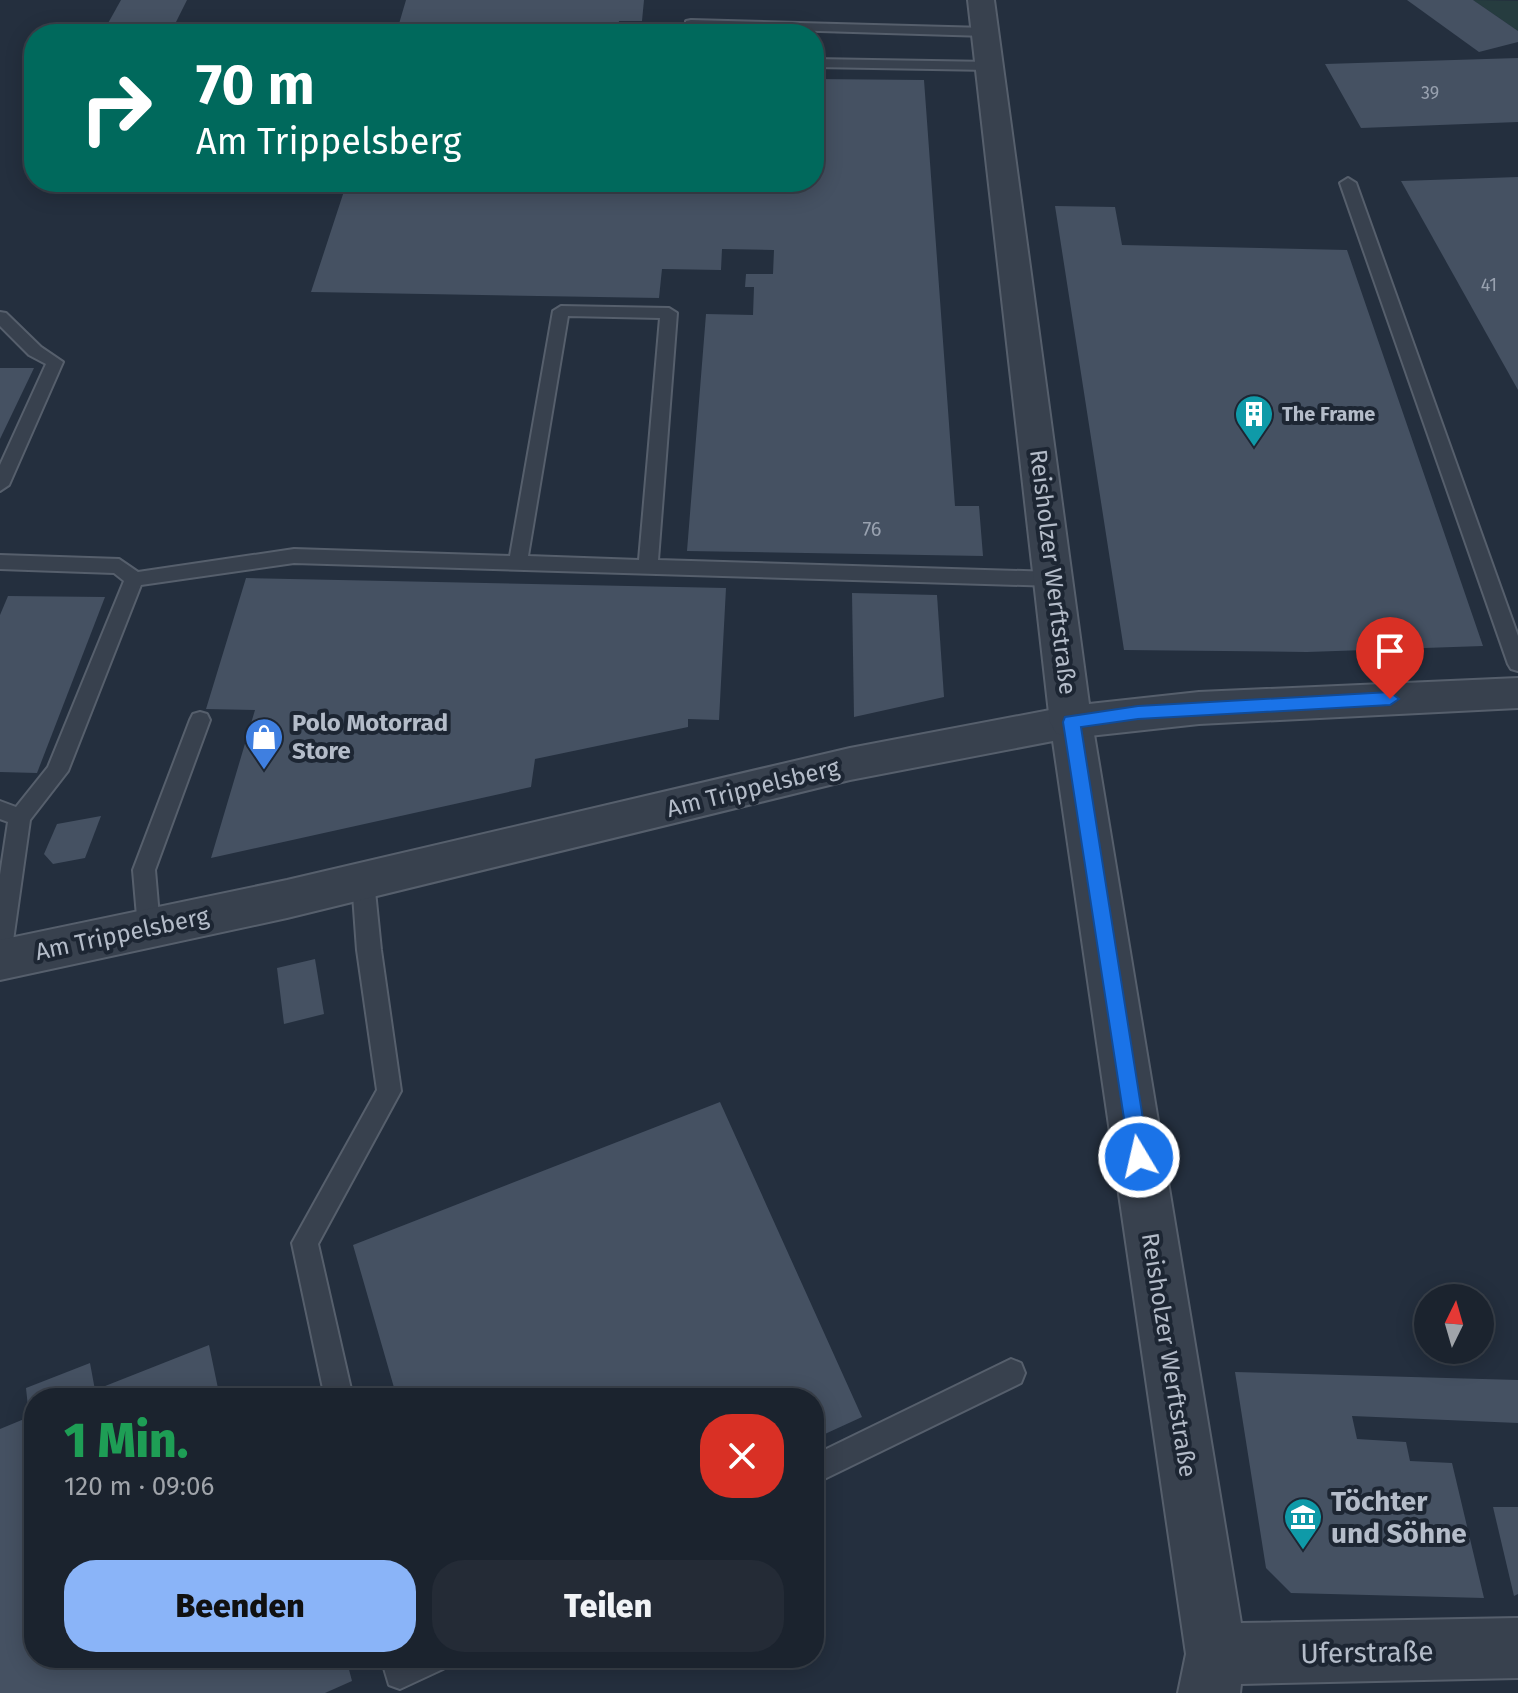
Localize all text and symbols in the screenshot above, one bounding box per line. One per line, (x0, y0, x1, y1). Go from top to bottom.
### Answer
text: 70 m (196, 52, 315, 119)
icon: right (64, 56, 168, 160)
house number: 39 (1421, 82, 1439, 104)
text: Am Trippelsberg (196, 120, 461, 164)
house number: 41 (1481, 274, 1497, 296)
building icon: The Frame (1233, 393, 1275, 448)
place label: The Frame (1282, 402, 1375, 426)
street label: Reisholzer Werftstraße (1024, 448, 1082, 696)
house number: 76 (862, 517, 882, 541)
pin (1356, 617, 1424, 699)
icon: arrive (1368, 629, 1412, 673)
place label: Polo Motorrad Store (292, 709, 448, 765)
shop icon: Polo Motorrad Store (243, 716, 285, 771)
street label: Am Trippelsberg (664, 753, 843, 823)
street label: Am Trippelsberg (33, 902, 212, 966)
position arrow (1097, 1115, 1181, 1199)
street label: Reisholzer Werftstraße (1136, 1231, 1202, 1479)
north arrow (1414, 1284, 1494, 1364)
map controls (1414, 1284, 1494, 1364)
text: 1 Min. (64, 1412, 188, 1470)
button: close (700, 1414, 784, 1498)
text: 120 m · 09:06 (64, 1471, 214, 1502)
place label: Töchter und Söhne (1331, 1485, 1467, 1550)
museum icon: Töchter und Söhne (1282, 1496, 1324, 1551)
button: Beenden (64, 1560, 416, 1652)
button: Teilen (432, 1560, 784, 1652)
street label: Uferstraße (1300, 1635, 1434, 1670)

